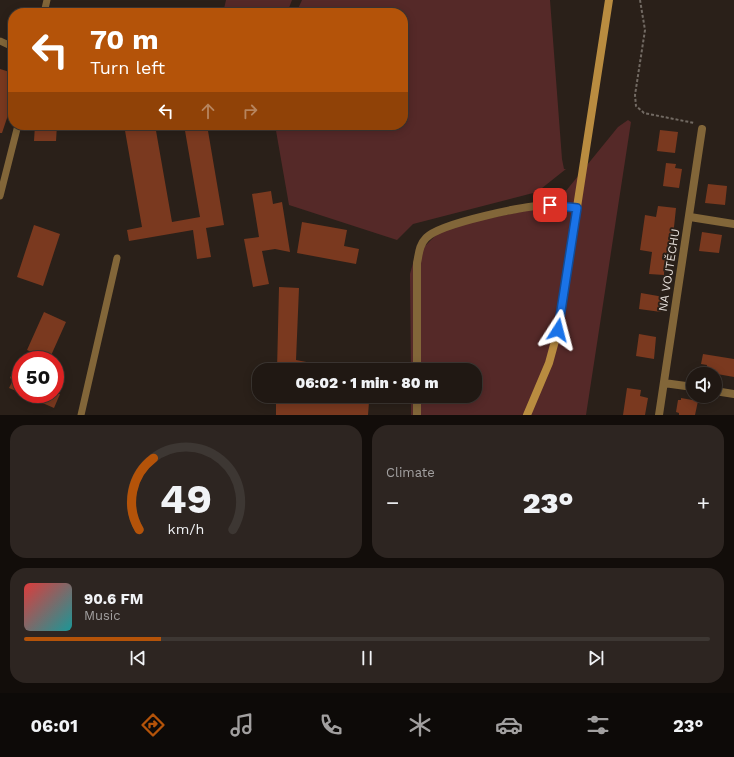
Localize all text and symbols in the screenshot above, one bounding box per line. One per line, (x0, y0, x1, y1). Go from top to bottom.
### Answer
text: 70 m (90, 23, 159, 56)
icon: left (24, 24, 76, 76)
text: Turn left (90, 57, 165, 78)
icon: left (155, 100, 177, 122)
icon: ahead (197, 100, 219, 122)
icon: right (239, 100, 261, 122)
pin (533, 188, 567, 222)
icon: arrive (539, 194, 561, 216)
street label: NA VOJTĚCHU (656, 228, 682, 312)
position arrow (537, 309, 579, 351)
speed limit sign: 50 (12, 351, 64, 403)
map controls (686, 367, 722, 403)
button: sound (686, 367, 722, 403)
text: 06:02 · 1 min · 80 m (296, 374, 438, 392)
text: Climate (386, 465, 435, 480)
text: 49 (160, 473, 212, 522)
text: 23° (522, 485, 574, 520)
text: − (386, 490, 399, 515)
text: + (697, 490, 710, 515)
text: km/h (168, 520, 204, 536)
text: 90.6 FM (84, 590, 143, 608)
text: Music (84, 608, 121, 623)
icon: previous (127, 647, 149, 669)
icon: pause (356, 647, 378, 669)
icon: next (585, 647, 607, 669)
icon: directions (139, 711, 167, 739)
icon: music (228, 711, 256, 739)
icon: phone (317, 711, 345, 739)
icon: climate (406, 711, 434, 739)
icon: car (495, 711, 523, 739)
icon: filters (584, 711, 612, 739)
text: 06:01 (31, 715, 78, 736)
text: 23° (673, 715, 703, 736)

